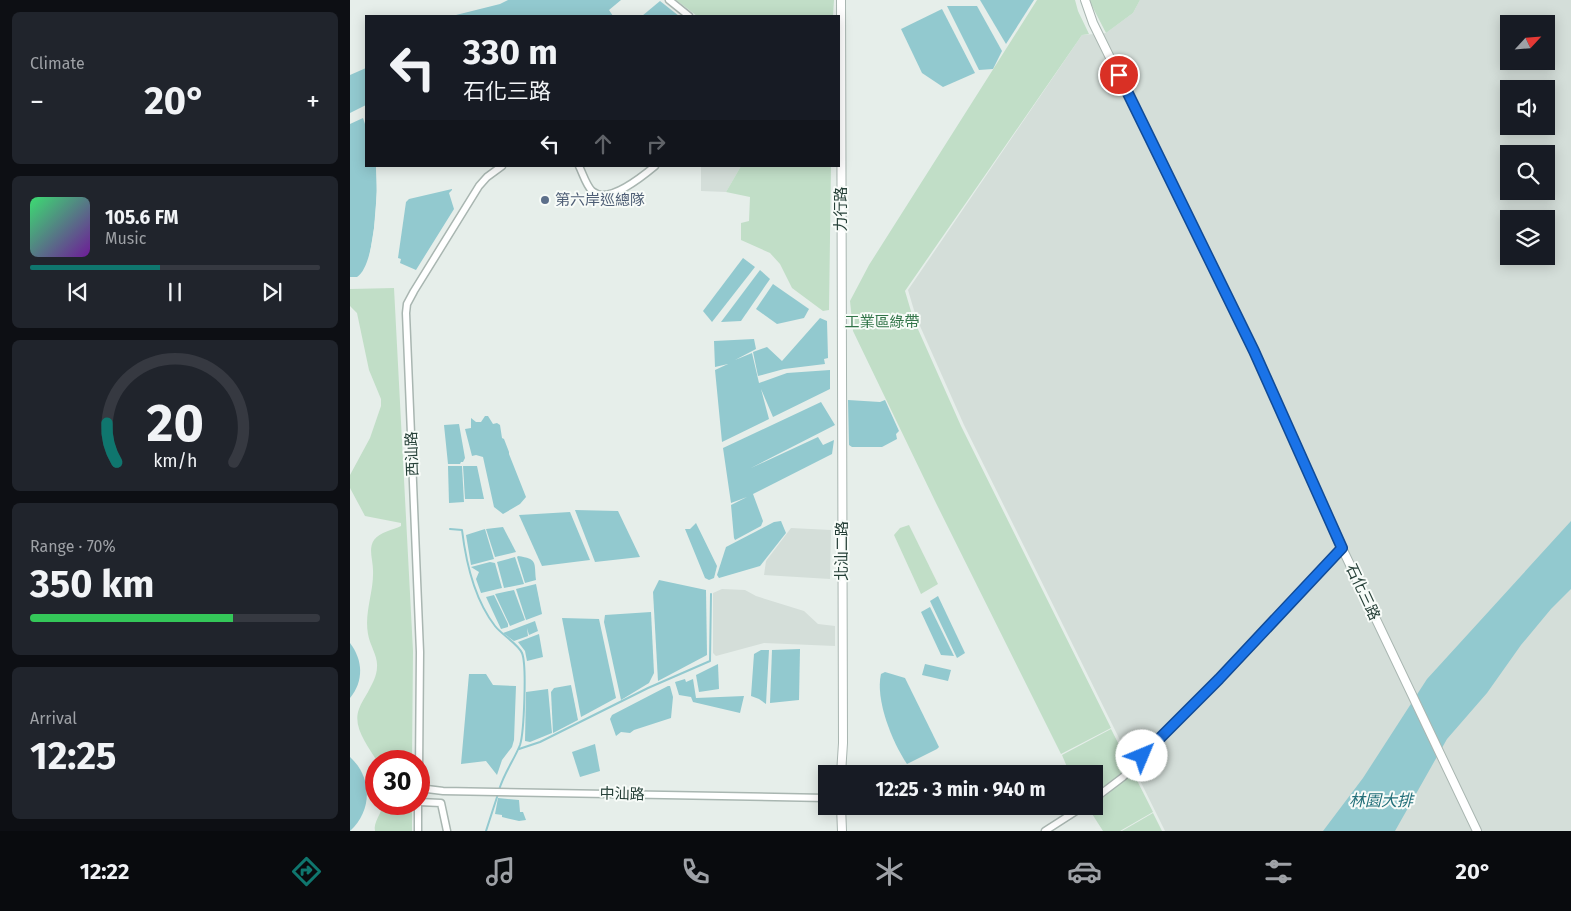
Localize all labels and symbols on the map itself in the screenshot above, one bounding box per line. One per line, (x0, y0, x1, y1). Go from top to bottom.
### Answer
north arrow (1500, 15, 1555, 70)
pin (1098, 54, 1140, 96)
street label: 力行路 (832, 186, 850, 232)
place label: 第六岸巡總隊 (555, 191, 645, 209)
marker: 第六岸巡總隊 (539, 194, 551, 206)
park label: 工業區綠帶 (844, 313, 920, 331)
street label: 西汕路 (402, 431, 422, 477)
street label: 北汕二路 (833, 521, 851, 581)
street label: 石化三路 (1342, 561, 1384, 623)
position arrow (1115, 729, 1167, 781)
speed limit sign: 30 (365, 750, 430, 815)
street label: 中汕路 (599, 785, 645, 803)
water label: 林園大排 (1349, 791, 1415, 810)

